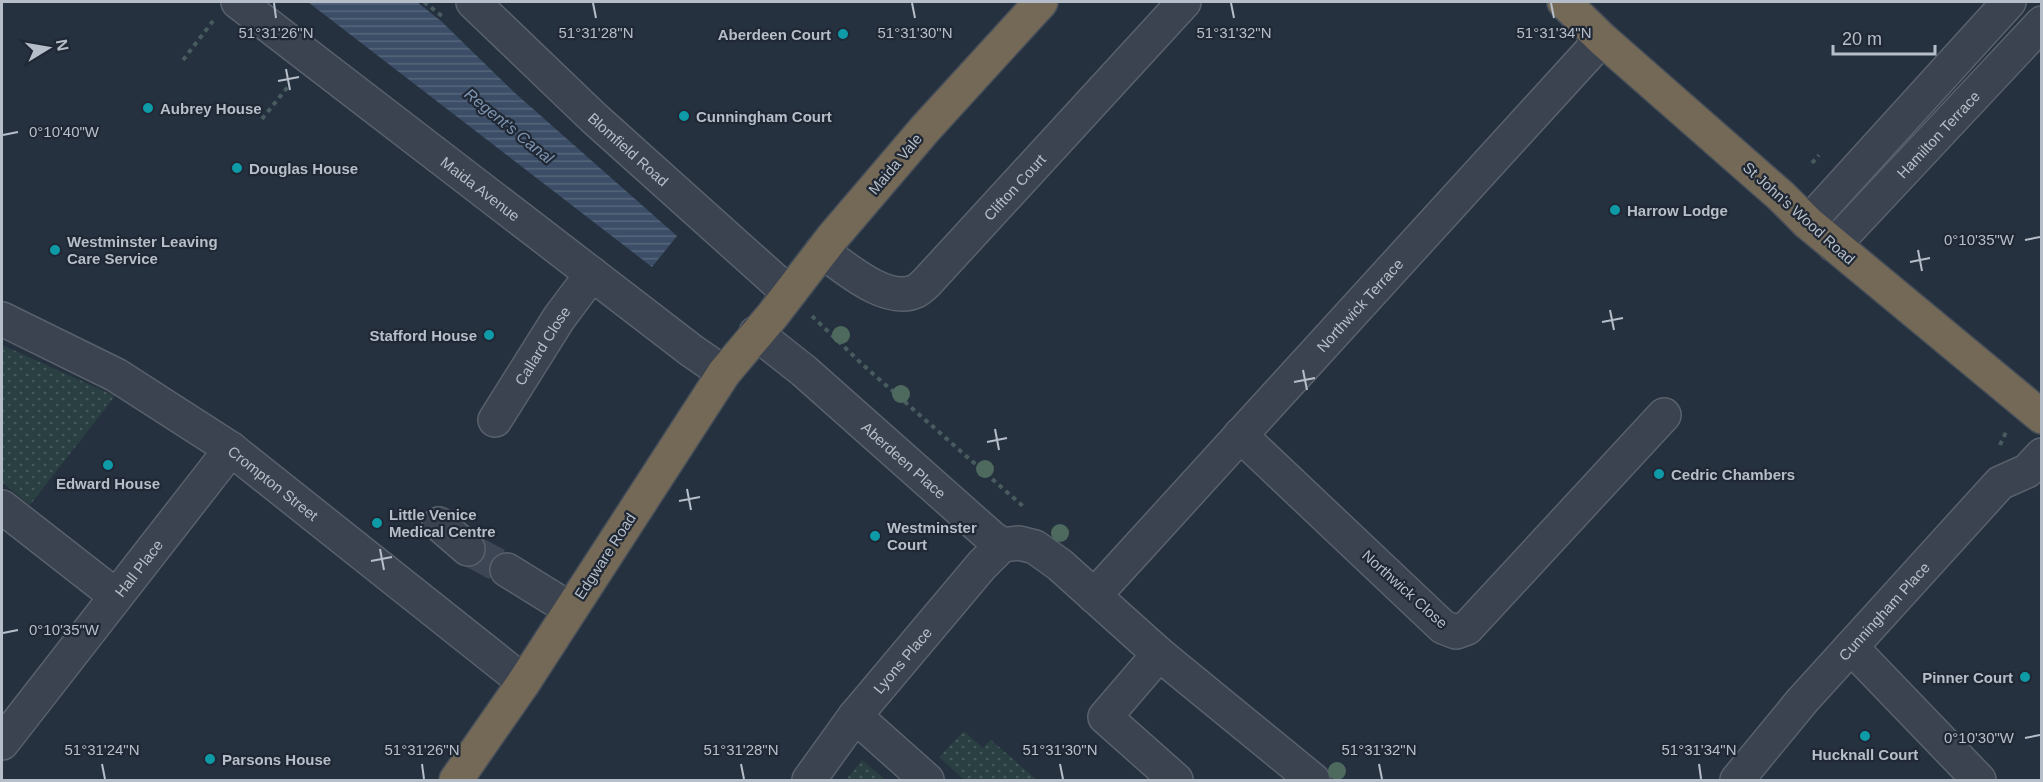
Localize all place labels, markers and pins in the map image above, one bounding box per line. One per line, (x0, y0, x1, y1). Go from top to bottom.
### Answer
place label: Aberdeen Court (718, 26, 831, 43)
marker: Aberdeen Court (836, 27, 850, 41)
place label: Aubrey House (160, 100, 262, 117)
marker: Aubrey House (141, 101, 155, 115)
place label: Cunningham Court (696, 108, 832, 125)
marker: Cunningham Court (677, 109, 691, 123)
place label: Douglas House (249, 160, 358, 177)
marker: Douglas House (230, 161, 244, 175)
place label: Harrow Lodge (1627, 202, 1728, 219)
marker: Harrow Lodge (1608, 203, 1622, 217)
place label: Westminster Leaving Care Service (67, 233, 218, 267)
marker: Westminster Leaving Care Service (48, 243, 62, 257)
place label: Stafford House (369, 327, 477, 344)
marker: Stafford House (482, 328, 496, 342)
marker: Edward House (101, 458, 115, 472)
place label: Cedric Chambers (1671, 466, 1795, 483)
marker: Cedric Chambers (1652, 467, 1666, 481)
place label: Edward House (56, 475, 160, 492)
place label: Little Venice Medical Centre (389, 506, 496, 540)
marker: Little Venice Medical Centre (370, 516, 384, 530)
place label: Westminster Court (887, 519, 977, 553)
marker: Westminster Court (868, 529, 882, 543)
place label: Pinner Court (1922, 669, 2013, 686)
marker: Pinner Court (2018, 670, 2032, 684)
marker: Hucknall Court (1858, 729, 1872, 743)
place label: Hucknall Court (1812, 746, 1918, 763)
place label: Parsons House (222, 751, 331, 768)
marker: Parsons House (203, 752, 217, 766)

